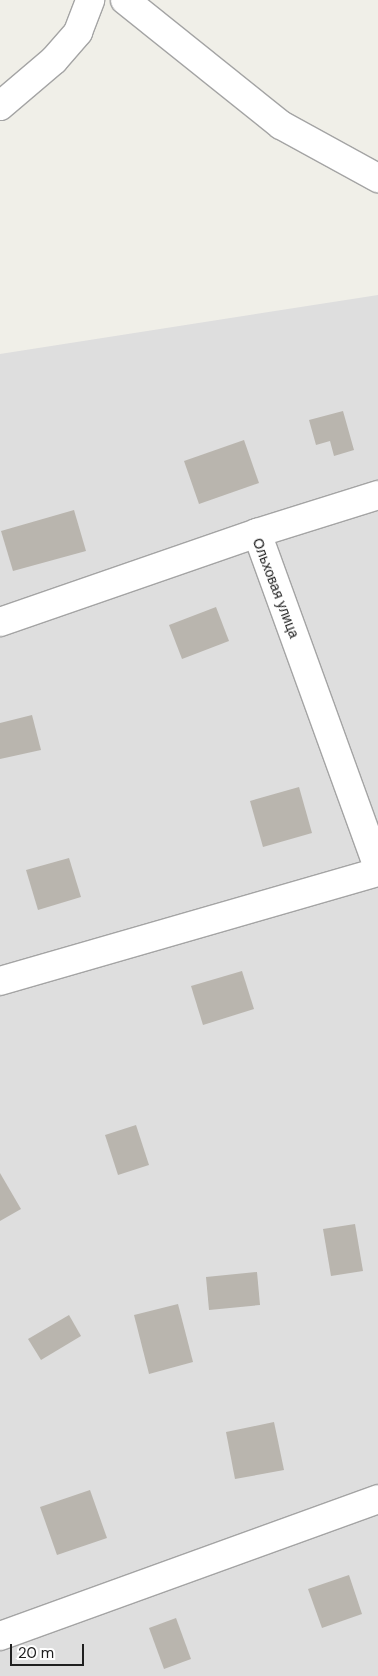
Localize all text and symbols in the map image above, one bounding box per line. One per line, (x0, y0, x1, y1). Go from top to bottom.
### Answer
street label: Ольховая улица (249, 536, 303, 640)
scale bar (12, 1634, 86, 1666)
text: 20 m (18, 1643, 54, 1663)

